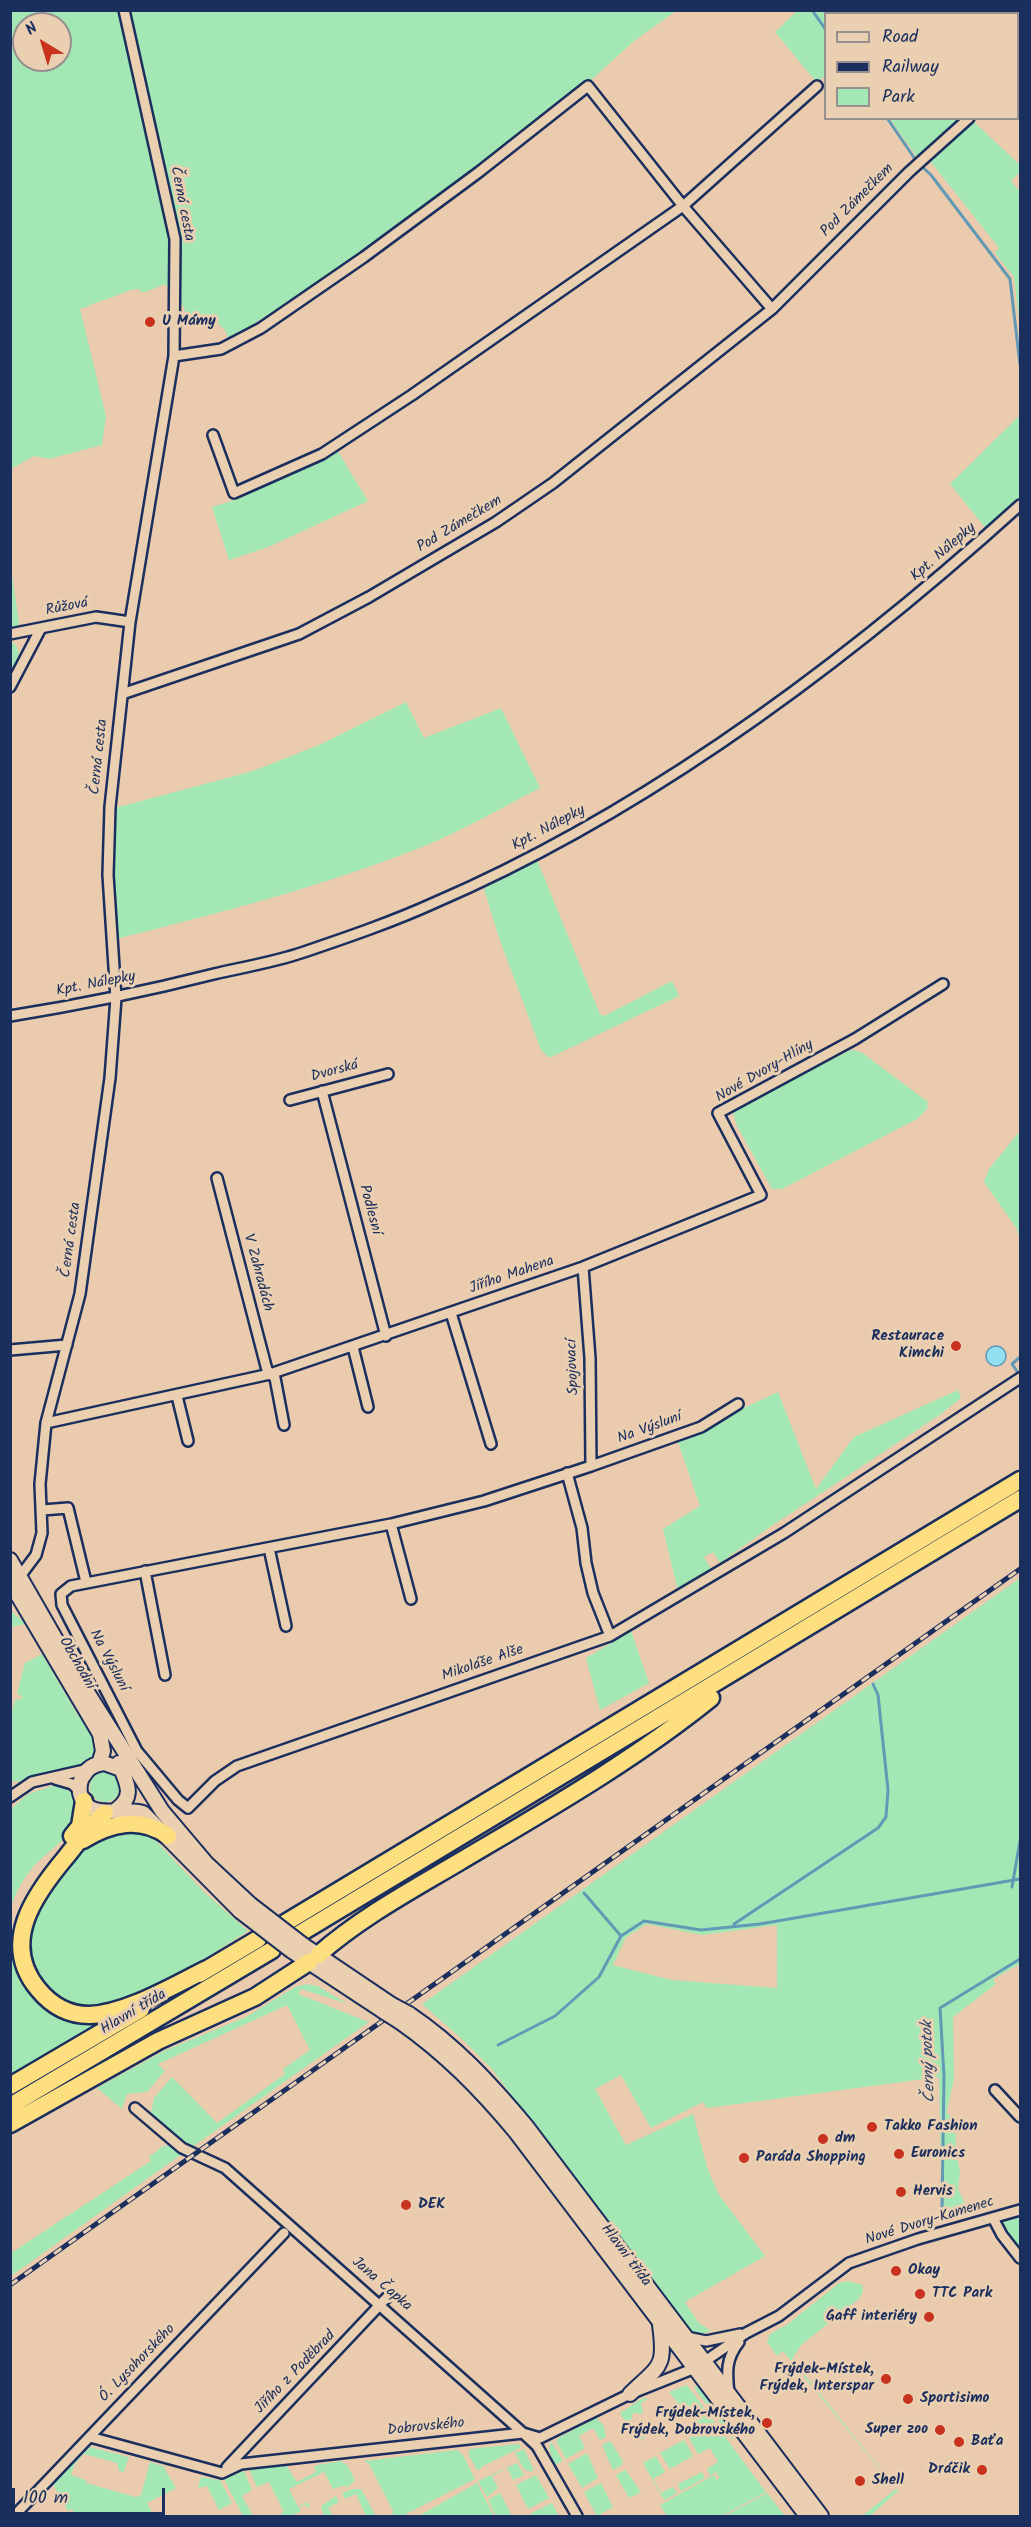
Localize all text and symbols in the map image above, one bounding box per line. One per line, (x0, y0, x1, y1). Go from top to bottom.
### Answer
north arrow (12, 12, 72, 72)
legend (824, 12, 1019, 120)
text: N (20, 16, 44, 42)
text: Road (882, 23, 918, 52)
text: Railway (882, 53, 939, 82)
text: Park (882, 83, 915, 112)
street label: Pod Zámečkem (818, 161, 898, 241)
street label: Černá cesta (165, 165, 197, 243)
place label: U Mámy (162, 313, 216, 331)
marker: U Mámy (143, 315, 157, 329)
street label: Pod Zámečkem (414, 493, 506, 557)
street label: Kpt. Nálepky (908, 520, 980, 586)
street label: Růžová (44, 595, 90, 621)
street label: Černá cesta (87, 718, 113, 796)
street label: Kpt. Nálepky (509, 802, 589, 856)
street label: Kpt. Nálepky (55, 969, 137, 1001)
street label: Nové Dvory-Hlíny (713, 1037, 817, 1107)
street label: Dvorská (309, 1057, 361, 1087)
street label: Podlesní (354, 1183, 384, 1237)
street label: Černá cesta (58, 1201, 86, 1279)
street label: V Zahradách (238, 1232, 276, 1314)
street label: Jiřího Mahena (467, 1253, 557, 1299)
place label: Restaurace Kimchi (871, 1328, 944, 1363)
street label: Spojovací (564, 1339, 584, 1395)
marker: Restaurace Kimchi (949, 1339, 963, 1353)
street label: Na Výsluní (615, 1409, 685, 1449)
street label: Na Výsluní (84, 1627, 132, 1695)
street label: Obchodní (54, 1635, 98, 1693)
street label: Mikoláše Alše (440, 1642, 526, 1686)
street label: Hlavní třída (98, 1986, 170, 2040)
water label: Černý potok (919, 2021, 941, 2103)
place label: Takko Fashion (884, 2118, 977, 2136)
marker: Takko Fashion (865, 2120, 879, 2134)
place label: dm (835, 2130, 855, 2148)
marker: dm (816, 2132, 830, 2146)
place label: Euronics (911, 2145, 965, 2163)
marker: Euronics (892, 2147, 906, 2161)
place label: Paráda Shopping (756, 2149, 866, 2167)
marker: Paráda Shopping (737, 2151, 751, 2165)
place label: Hervis (913, 2183, 953, 2201)
marker: Hervis (894, 2185, 908, 2199)
street label: Nové Dvory-Kamenec (864, 2194, 996, 2250)
place label: DEK (418, 2196, 445, 2214)
marker: DEK (399, 2198, 413, 2212)
street label: Hlavní třída (596, 2221, 654, 2291)
street label: Jana Čapka (347, 2254, 415, 2316)
place label: Okay (908, 2262, 940, 2280)
marker: Okay (889, 2264, 903, 2278)
place label: TTC Park (932, 2285, 992, 2303)
marker: TTC Park (913, 2287, 927, 2301)
place label: Gaff interiéry (826, 2308, 917, 2326)
marker: Gaff interiéry (922, 2310, 936, 2324)
street label: Ó. Lysohorského (96, 2321, 180, 2407)
street label: Jiřího z Poděbrad (252, 2328, 340, 2418)
place label: Frýdek-Místek, Frýdek, Interspar (760, 2361, 874, 2396)
marker: Frýdek-Místek, Frýdek, Interspar (879, 2372, 893, 2386)
place label: Sportisimo (920, 2390, 989, 2408)
marker: Sportisimo (901, 2392, 915, 2406)
place label: Frýdek-Místek, Frýdek, Dobrovského (621, 2405, 755, 2440)
street label: Dobrovského (387, 2415, 465, 2441)
marker: Frýdek-Místek, Frýdek, Dobrovského (760, 2416, 774, 2430)
place label: Super zoo (865, 2421, 928, 2439)
marker: Super zoo (933, 2423, 947, 2437)
place label: Baťa (971, 2433, 1003, 2451)
marker: Baťa (952, 2435, 966, 2449)
place label: Dráčik (928, 2461, 970, 2479)
marker: Dráčik (975, 2463, 989, 2477)
place label: Shell (872, 2472, 904, 2490)
marker: Shell (853, 2474, 867, 2488)
scale bar (15, 2476, 168, 2514)
text: 100 m (23, 2484, 68, 2513)

